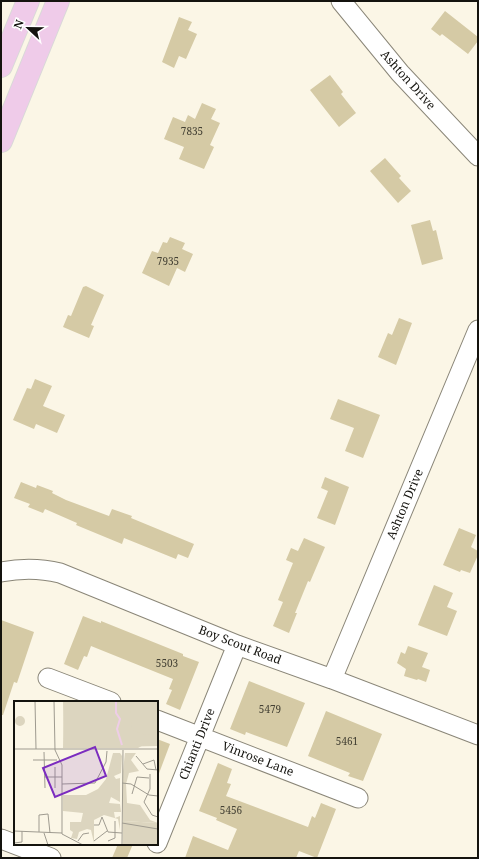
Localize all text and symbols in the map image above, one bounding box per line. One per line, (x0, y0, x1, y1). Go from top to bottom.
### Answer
north arrow (8, 8, 48, 48)
text: N (10, 17, 27, 31)
street label: Ashton Drive (377, 46, 440, 113)
house number: 7835 (181, 124, 203, 138)
house number: 7935 (157, 254, 179, 268)
street label: Ashton Drive (382, 466, 427, 542)
street label: Boy Scout Road (196, 621, 285, 668)
house number: 5503 (156, 656, 179, 670)
inset map (14, 701, 158, 845)
house number: 5479 (259, 702, 281, 716)
street label: Chianti Drive (174, 705, 219, 782)
house number: 5461 (336, 734, 358, 748)
street label: Vinrose Lane (220, 737, 297, 780)
house number: 5456 (220, 803, 243, 817)

